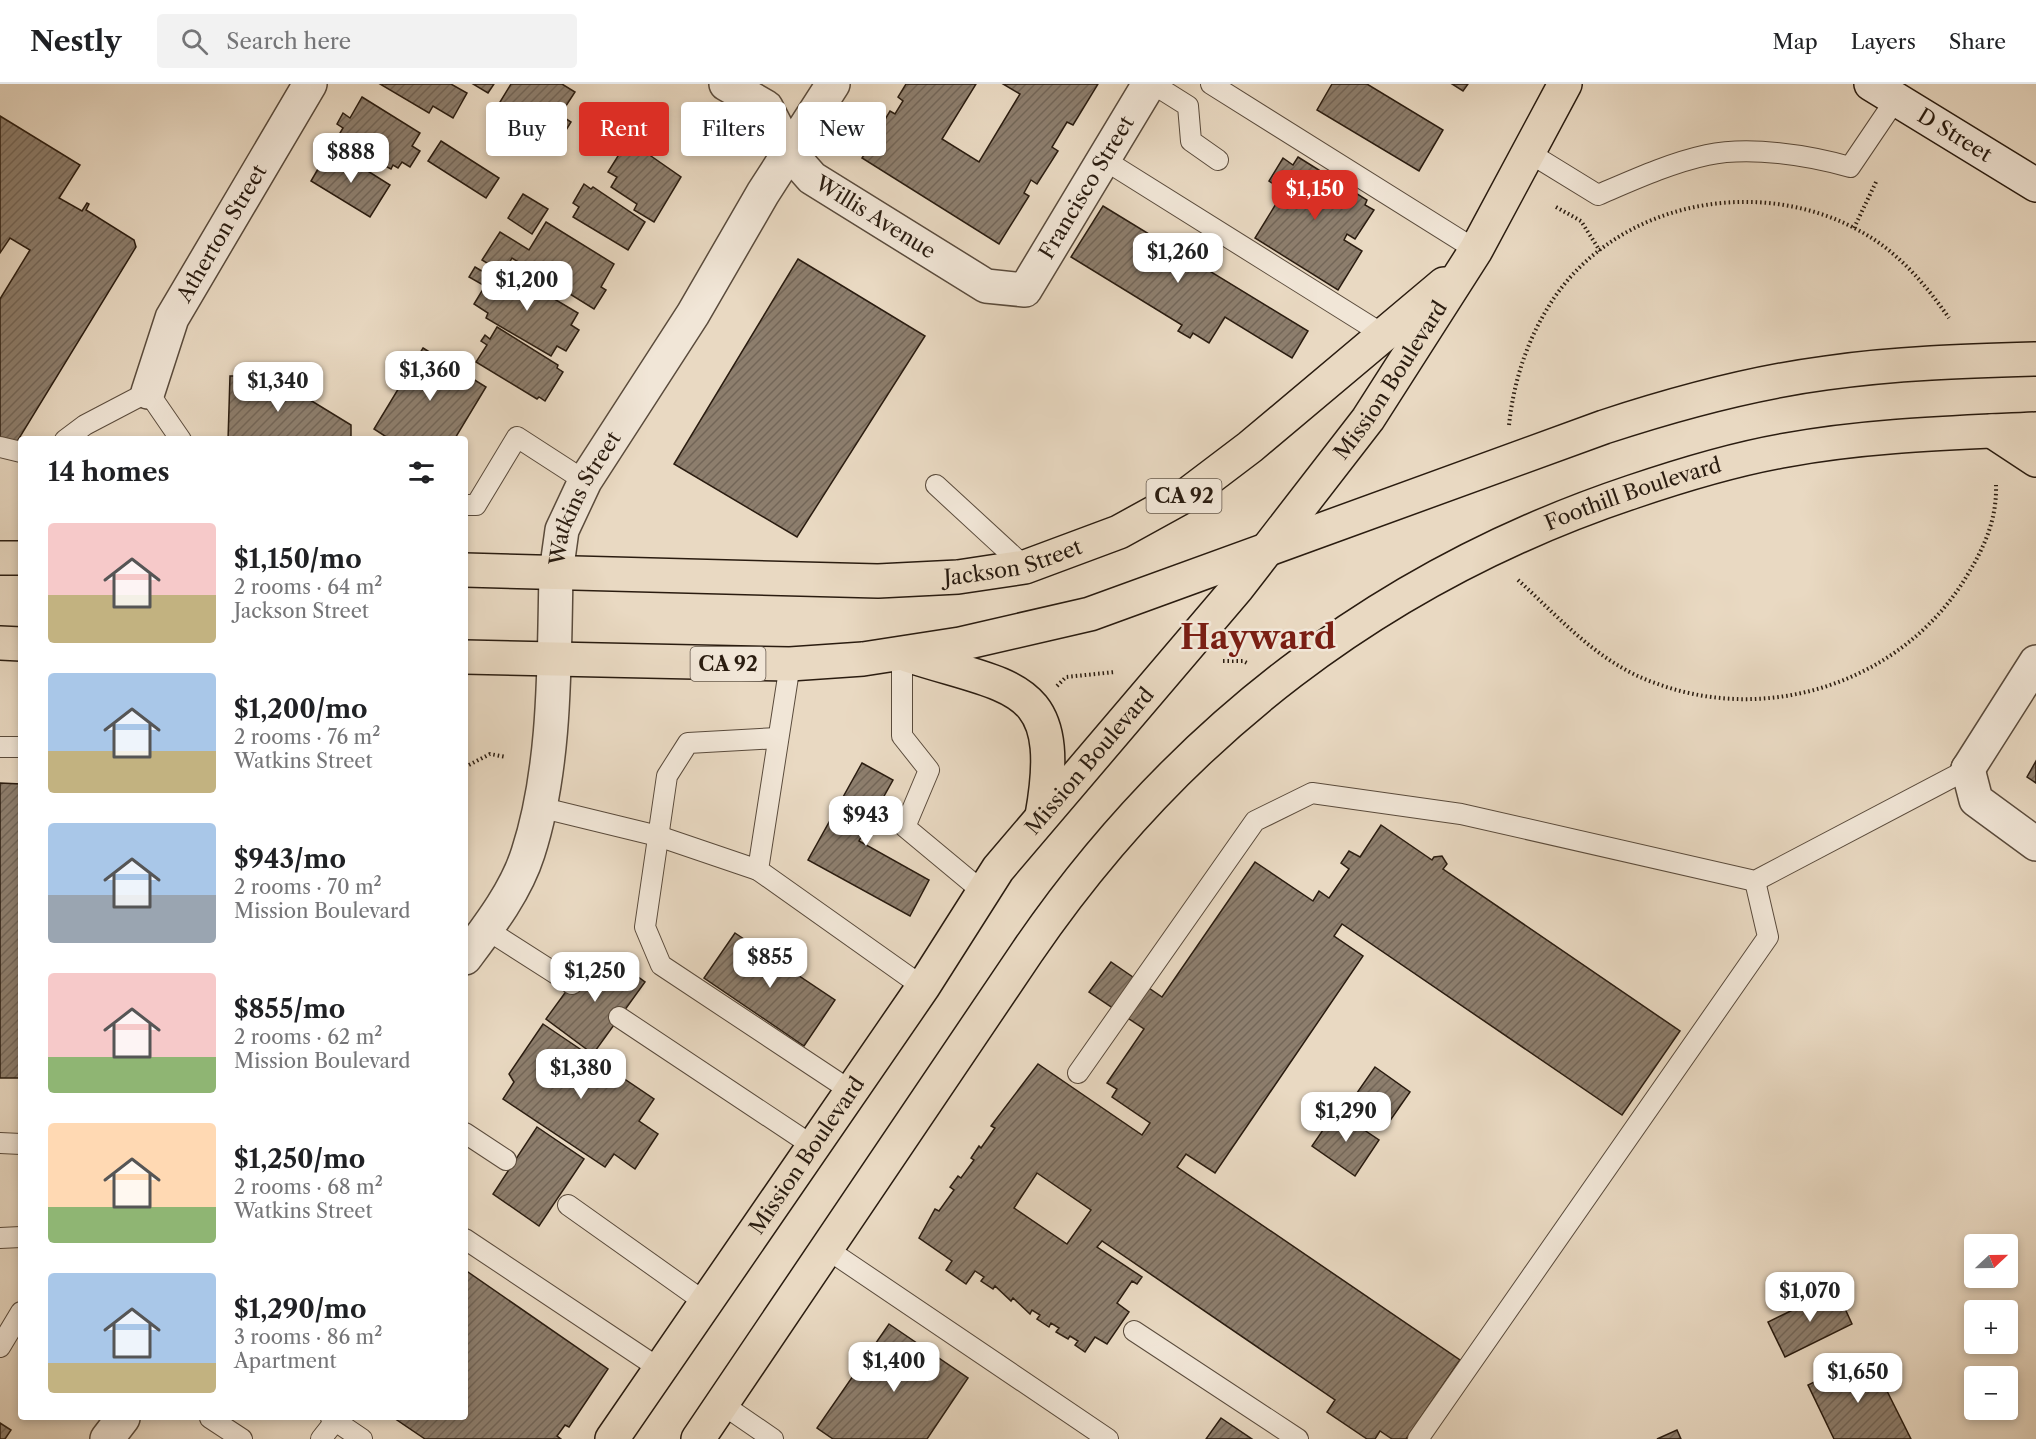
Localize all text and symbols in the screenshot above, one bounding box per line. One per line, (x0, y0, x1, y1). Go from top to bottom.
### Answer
search box (157, 14, 577, 68)
text: Nestly (30, 24, 121, 58)
icon: search (178, 25, 211, 58)
text: Search here (226, 28, 351, 55)
text: Map (1773, 29, 1818, 54)
text: Layers (1851, 29, 1916, 54)
text: Share (1949, 29, 2006, 54)
chip: Buy (486, 102, 567, 156)
chip: Rent (579, 102, 669, 156)
chip: Filters (681, 102, 786, 156)
chip: New (798, 102, 886, 156)
street label: D Street (1913, 103, 1997, 167)
street label: Francisco Street (1034, 111, 1139, 263)
pin: $888 (315, 133, 387, 184)
text: $888 (327, 140, 375, 164)
street label: Atherton Street (171, 159, 272, 307)
street label: Willis Avenue (810, 170, 940, 264)
pin: $1,150 (1266, 170, 1364, 221)
text: $1,150 (1286, 177, 1344, 201)
pin: $1,260 (1129, 233, 1227, 284)
text: $1,260 (1147, 240, 1209, 264)
pin: $1,200 (478, 261, 576, 312)
text: $1,200 (496, 268, 558, 292)
street label: Mission Boulevard (1328, 296, 1452, 464)
pin: $1,360 (381, 351, 479, 402)
text: $1,360 (399, 358, 461, 382)
pin: $1,340 (229, 362, 327, 413)
text: $1,340 (247, 369, 309, 393)
street label: Watkins Street (544, 426, 626, 568)
street label: Foothill Boulevard (1541, 452, 1724, 536)
text: 14 homes (48, 456, 170, 488)
icon: filters (405, 456, 438, 489)
road number: CA 92 (1146, 479, 1222, 513)
street label: Jackson Street (940, 534, 1086, 590)
text: $1,150/mo (234, 543, 362, 575)
icon: home (96, 547, 168, 619)
text: 2 rooms · 64 m² (234, 575, 383, 599)
text: Jackson Street (234, 599, 369, 623)
district label: Hayward (1180, 617, 1336, 658)
road number: CA 92 (690, 647, 766, 681)
street label: Mission Boulevard (1020, 682, 1159, 840)
text: $1,200/mo (234, 693, 368, 725)
icon: home (96, 697, 168, 769)
text: 2 rooms · 76 m² (234, 725, 380, 749)
text: Watkins Street (234, 749, 373, 773)
pin: $943 (830, 796, 902, 847)
text: $943 (843, 803, 889, 827)
text: $943/mo (234, 843, 346, 875)
icon: home (96, 847, 168, 919)
text: 2 rooms · 70 m² (234, 875, 382, 899)
text: Mission Boulevard (234, 899, 410, 923)
pin: $855 (734, 938, 806, 989)
text: $855 (747, 945, 793, 969)
pin: $1,250 (546, 952, 644, 1003)
text: $1,250 (564, 959, 626, 983)
text: $855/mo (234, 993, 345, 1025)
icon: home (96, 997, 168, 1069)
text: 2 rooms · 62 m² (234, 1025, 382, 1049)
text: Mission Boulevard (234, 1049, 410, 1073)
pin: $1,380 (532, 1049, 630, 1100)
text: $1,380 (550, 1056, 612, 1080)
street label: Mission Boulevard (744, 1072, 870, 1239)
pin: $1,290 (1297, 1092, 1395, 1143)
text: $1,290 (1315, 1099, 1377, 1123)
text: $1,250/mo (234, 1143, 365, 1175)
icon: home (96, 1147, 168, 1219)
text: 2 rooms · 68 m² (234, 1175, 383, 1199)
text: Watkins Street (234, 1199, 373, 1223)
north arrow (1964, 1234, 2018, 1288)
map controls (1964, 1234, 2018, 1420)
pin: $1,070 (1761, 1272, 1859, 1323)
text: $1,070 (1779, 1279, 1841, 1303)
text: $1,290/mo (234, 1293, 367, 1325)
icon: home (96, 1297, 168, 1369)
button: + (1964, 1300, 2018, 1354)
text: 3 rooms · 86 m² (234, 1325, 382, 1349)
pin: $1,400 (845, 1342, 943, 1393)
text: Apartment (234, 1349, 337, 1373)
text: $1,400 (863, 1349, 926, 1373)
pin: $1,650 (1809, 1353, 1907, 1404)
text: $1,650 (1827, 1360, 1889, 1384)
button: − (1964, 1366, 2018, 1420)

